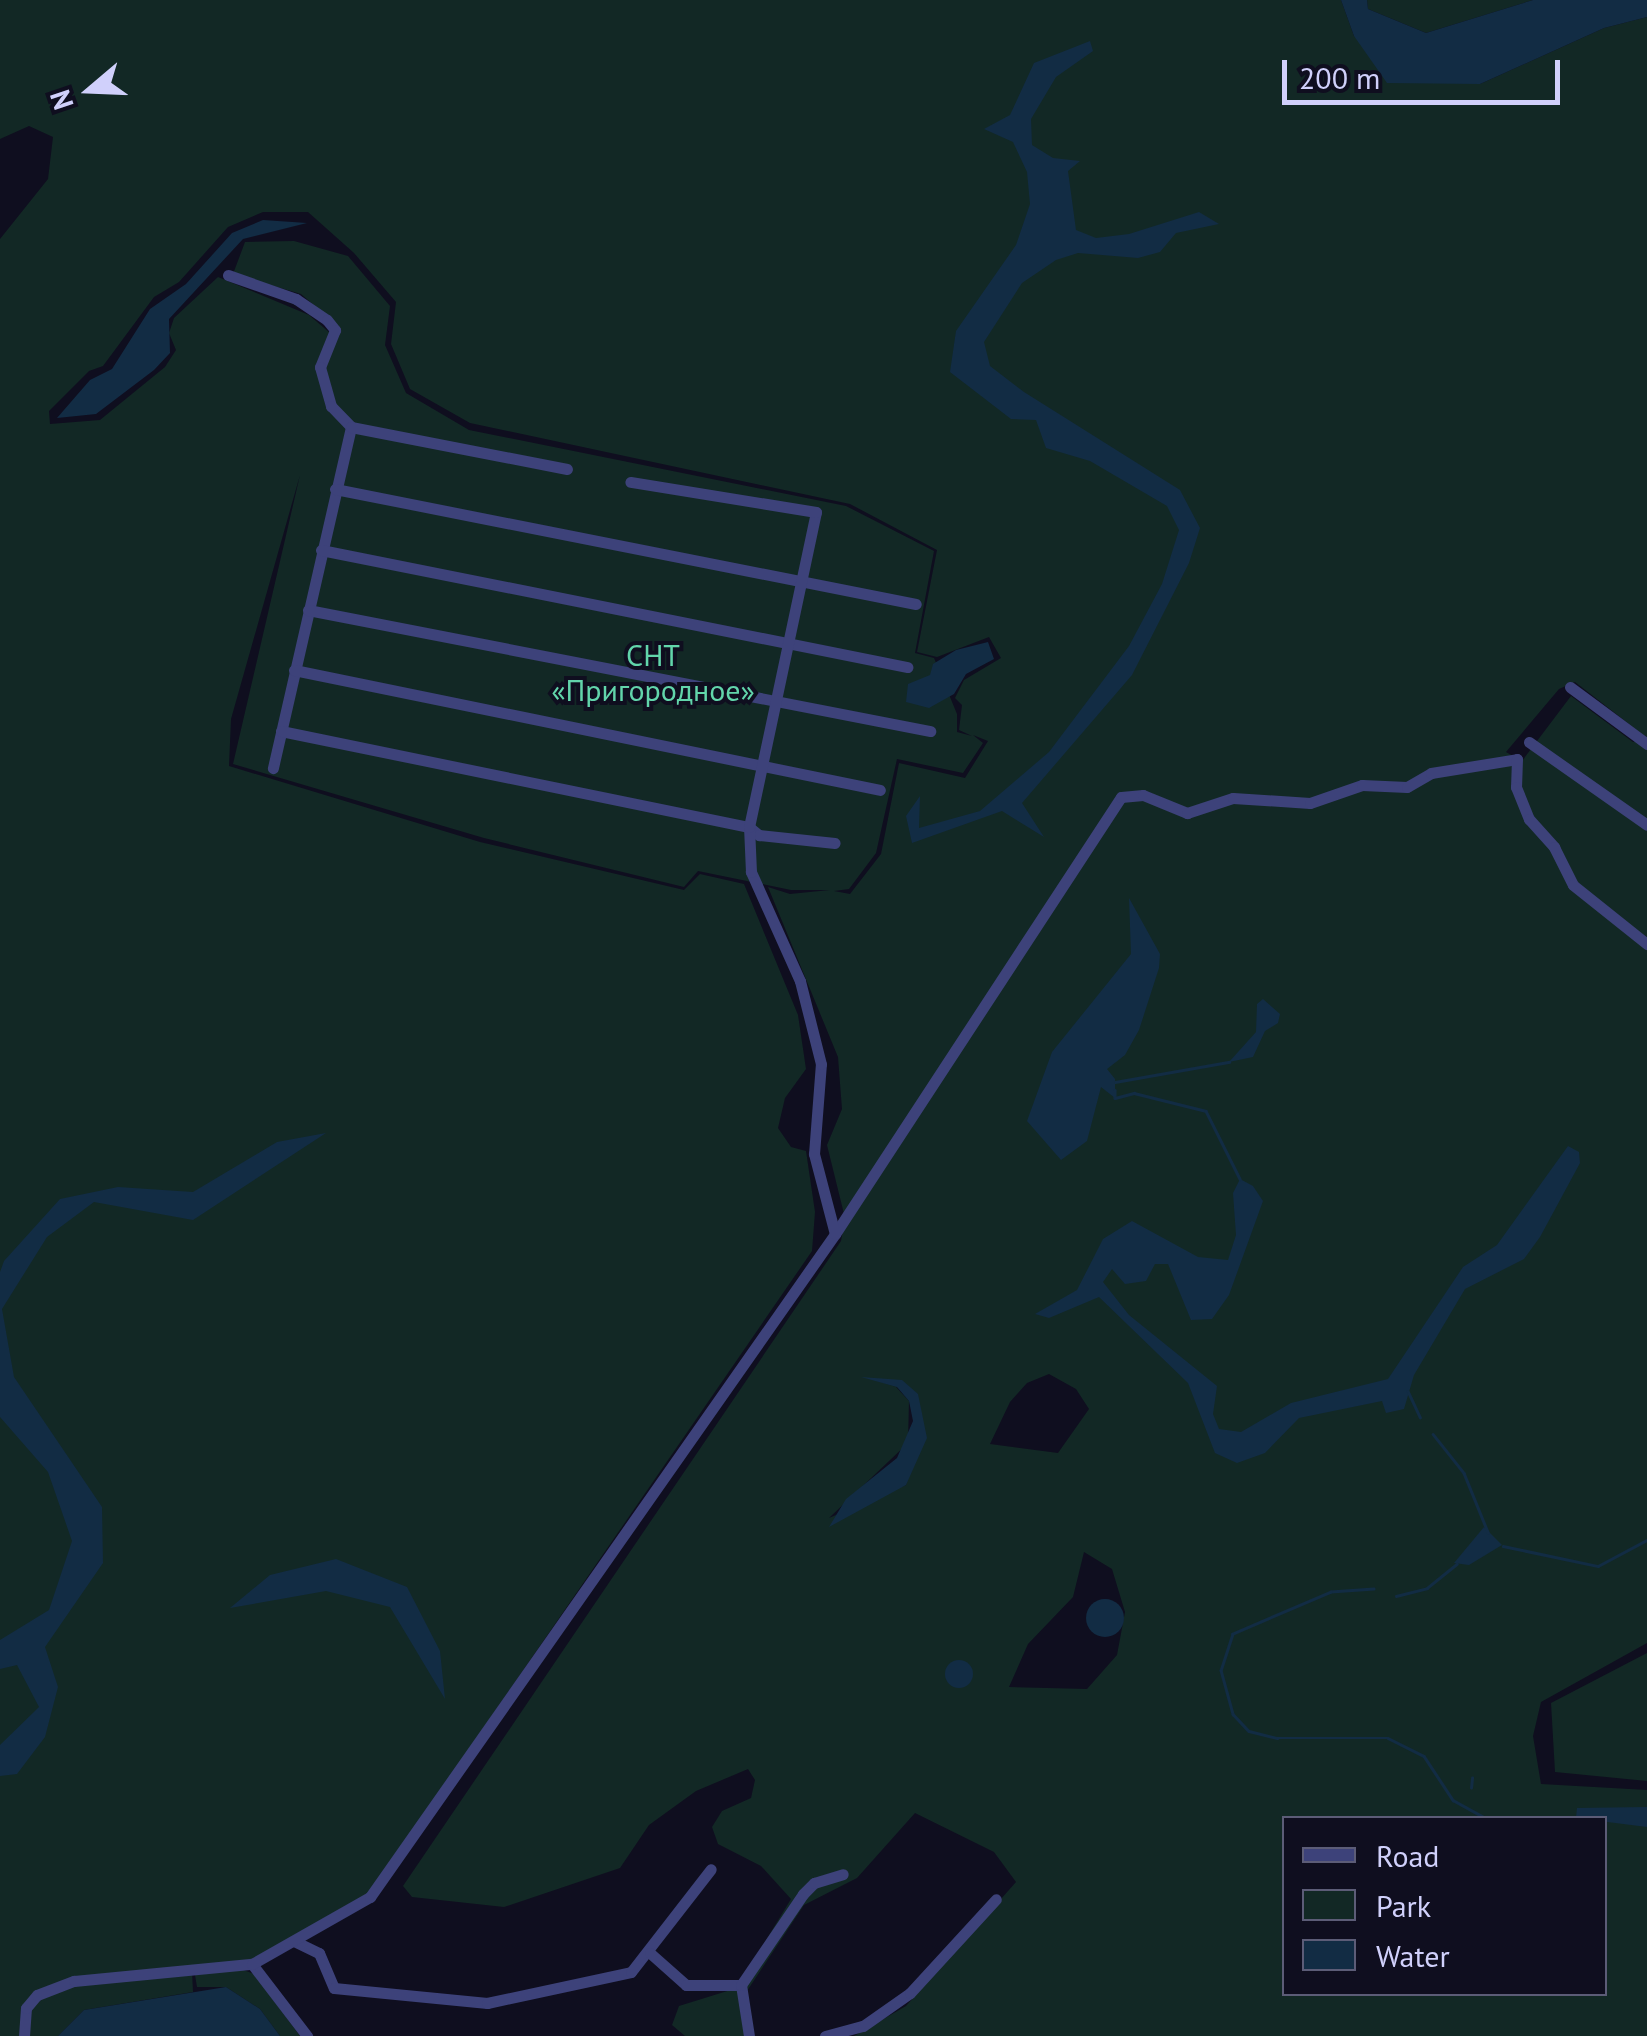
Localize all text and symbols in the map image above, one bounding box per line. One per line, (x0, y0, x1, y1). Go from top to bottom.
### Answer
north arrow (40, 40, 140, 140)
scale bar (1287, 40, 1564, 102)
text: 200 m (1299, 58, 1380, 97)
text: N (41, 85, 82, 115)
park label: СНТ «Пригородное» (551, 637, 755, 708)
legend (1282, 1816, 1607, 1996)
text: Road (1376, 1836, 1440, 1875)
text: Park (1376, 1886, 1431, 1925)
text: Water (1376, 1936, 1450, 1975)

